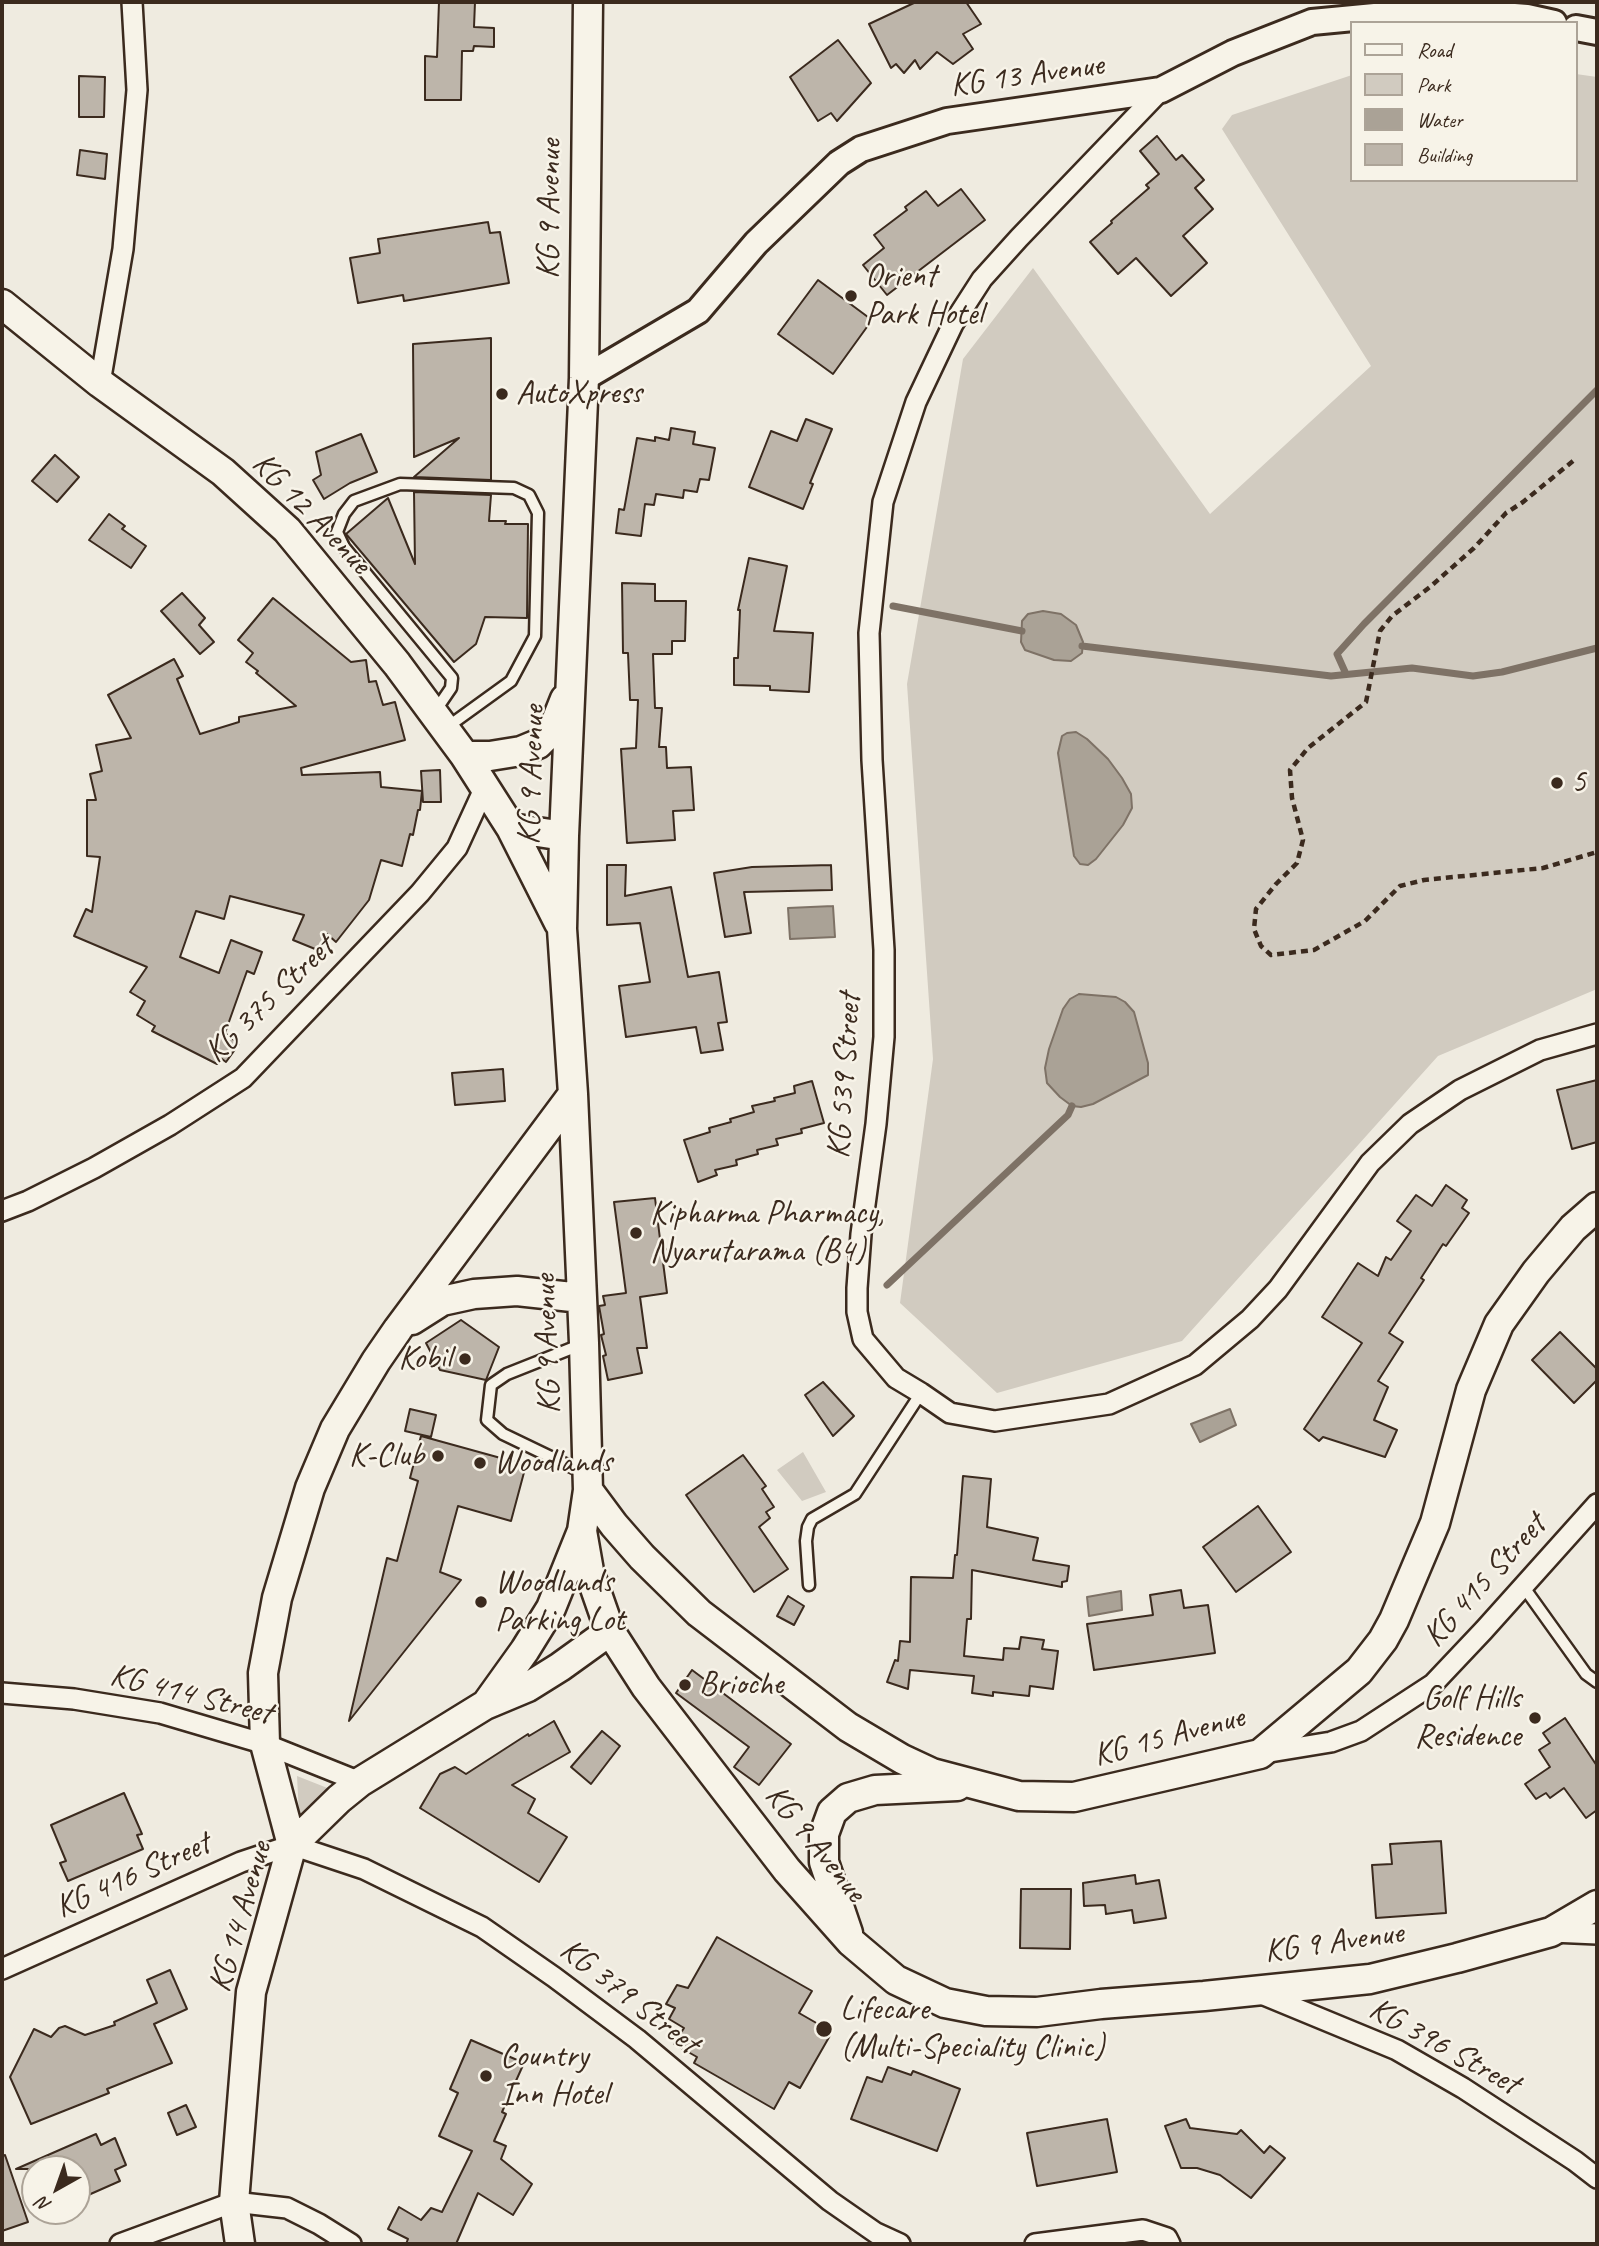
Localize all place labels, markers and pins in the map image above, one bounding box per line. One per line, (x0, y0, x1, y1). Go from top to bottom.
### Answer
place label: Orient Park Hotel (865, 257, 983, 335)
marker: Orient Park Hotel (843, 288, 859, 304)
place label: AutoXpress (516, 374, 642, 414)
marker: AutoXpress (494, 386, 510, 402)
place label: 5 (1571, 763, 1586, 803)
marker: 5 (1549, 775, 1565, 791)
place label: Kipharma Pharmacy, Nyarutarama (B4) (650, 1194, 884, 1272)
marker: Kipharma Pharmacy, Nyarutarama (B4) (628, 1225, 644, 1241)
place label: Kobil (398, 1339, 451, 1379)
marker: Kobil (457, 1351, 473, 1367)
place label: K-Club (349, 1436, 424, 1476)
place label: Woodlands (494, 1443, 612, 1483)
marker: K-Club (430, 1448, 446, 1464)
marker: Woodlands (472, 1455, 488, 1471)
place label: Woodlands Parking Lot (495, 1563, 625, 1641)
marker: Woodlands Parking Lot (473, 1594, 489, 1610)
place label: Brioche (699, 1665, 783, 1705)
marker: Brioche (677, 1677, 693, 1693)
place label: Golf Hills Residence (1414, 1679, 1521, 1757)
marker: Golf Hills Residence (1527, 1710, 1543, 1726)
place label: Lifecare (Multi-Speciality Clinic) (840, 1990, 1104, 2068)
marker: Lifecare (Multi-Speciality Clinic) (814, 2019, 834, 2039)
place label: Country Inn Hotel (500, 2037, 608, 2115)
marker: Country Inn Hotel (478, 2068, 494, 2084)

